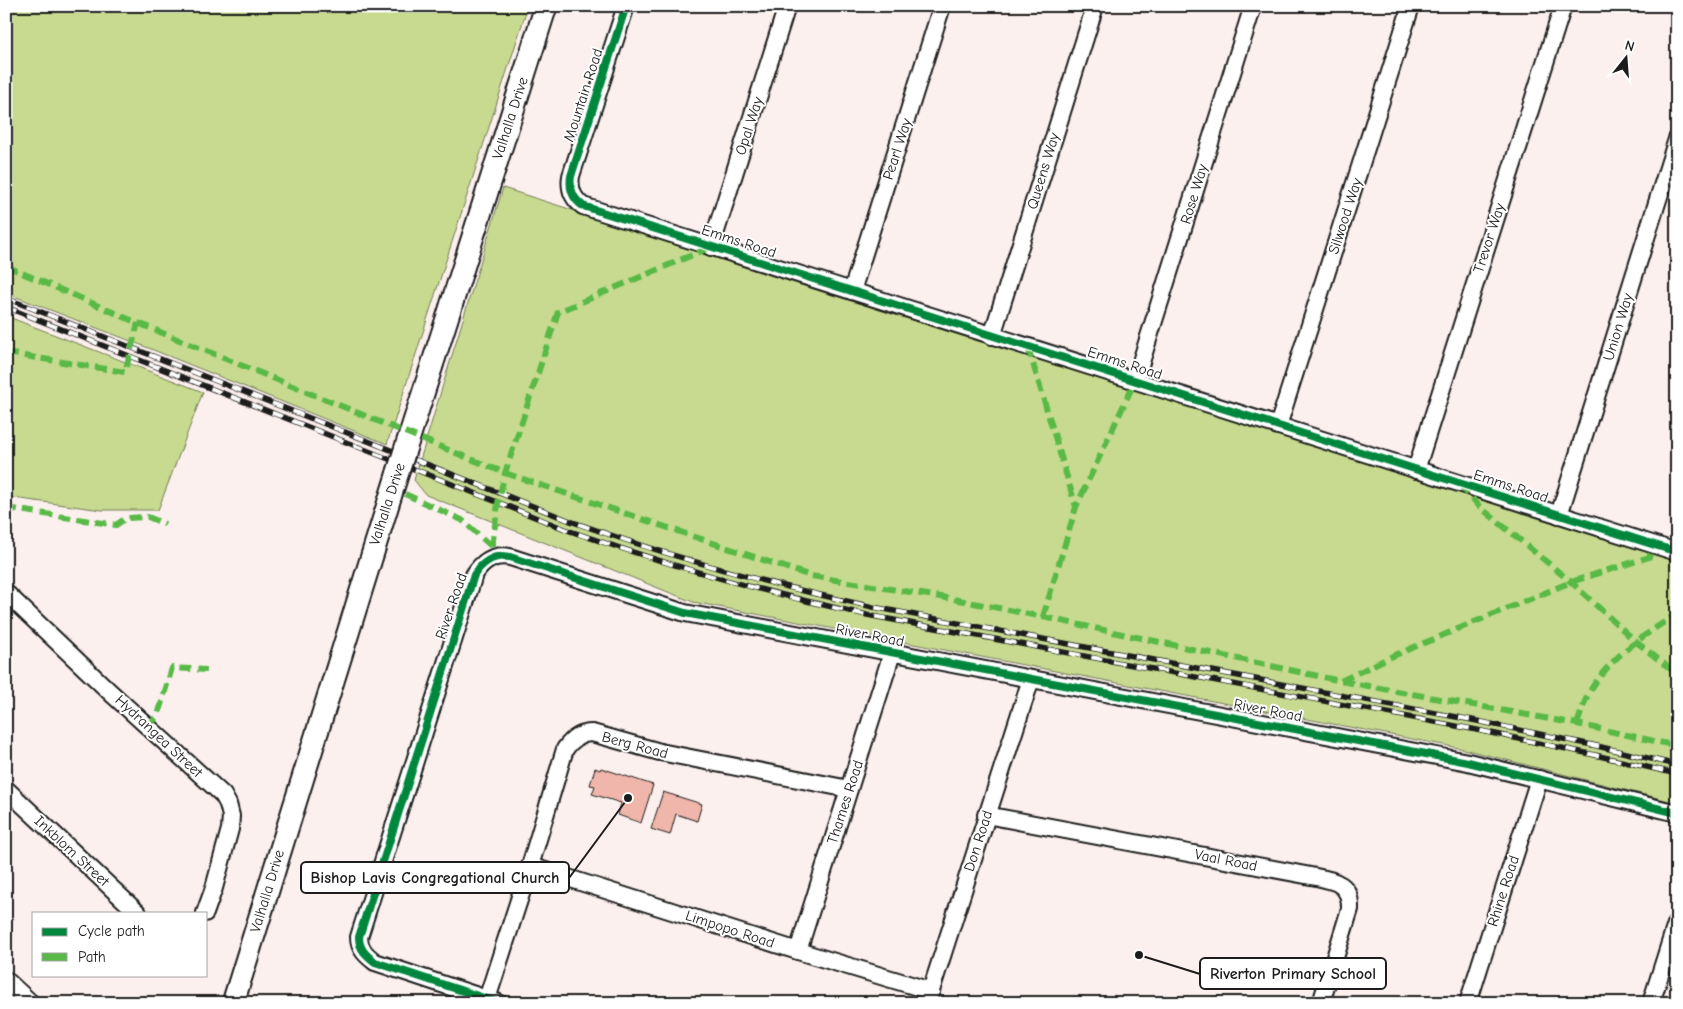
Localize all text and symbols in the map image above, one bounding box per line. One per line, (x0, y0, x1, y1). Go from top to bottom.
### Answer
north arrow (1600, 32, 1650, 82)
text: N (1623, 37, 1637, 56)
street label: Mountain Road (559, 46, 607, 144)
street label: Valhalla Drive (488, 74, 532, 161)
street label: Opal Way (731, 94, 767, 157)
street label: Pearl Way (879, 116, 915, 182)
street label: Queens Way (1023, 130, 1063, 212)
street label: Rose Way (1176, 162, 1212, 226)
street label: Silwood Way (1324, 175, 1366, 256)
street label: Trevor Way (1469, 201, 1509, 275)
street label: Emms Road (699, 220, 779, 262)
street label: Union Way (1599, 291, 1637, 363)
street label: Emms Road (1085, 342, 1165, 384)
street label: Valhalla Drive (365, 460, 409, 547)
street label: Emms Road (1471, 465, 1551, 507)
street label: River Road (431, 570, 471, 642)
street label: River Road (834, 620, 906, 650)
street label: Hydrangea Street (112, 691, 207, 782)
street label: River Road (1232, 695, 1304, 725)
street label: Berg Road (600, 728, 670, 762)
street label: Thames Road (823, 758, 867, 846)
street label: Don Road (960, 808, 996, 874)
street label: Inkblom Street (31, 812, 114, 891)
street label: Vaal Road (1193, 845, 1259, 875)
street label: Valhalla Drive (246, 847, 288, 935)
street label: Rhine Road (1483, 853, 1523, 929)
callout: Bishop Lavis Congregational Church (301, 862, 569, 893)
text: Bishop Lavis Congregational Church (311, 869, 559, 887)
street label: Limpopo Road (683, 906, 777, 952)
legend (32, 912, 208, 976)
text: Cycle path (78, 922, 145, 940)
text: Path (78, 948, 106, 966)
callout: Riverton Primary School (1200, 958, 1386, 989)
text: Riverton Primary School (1210, 965, 1376, 983)

